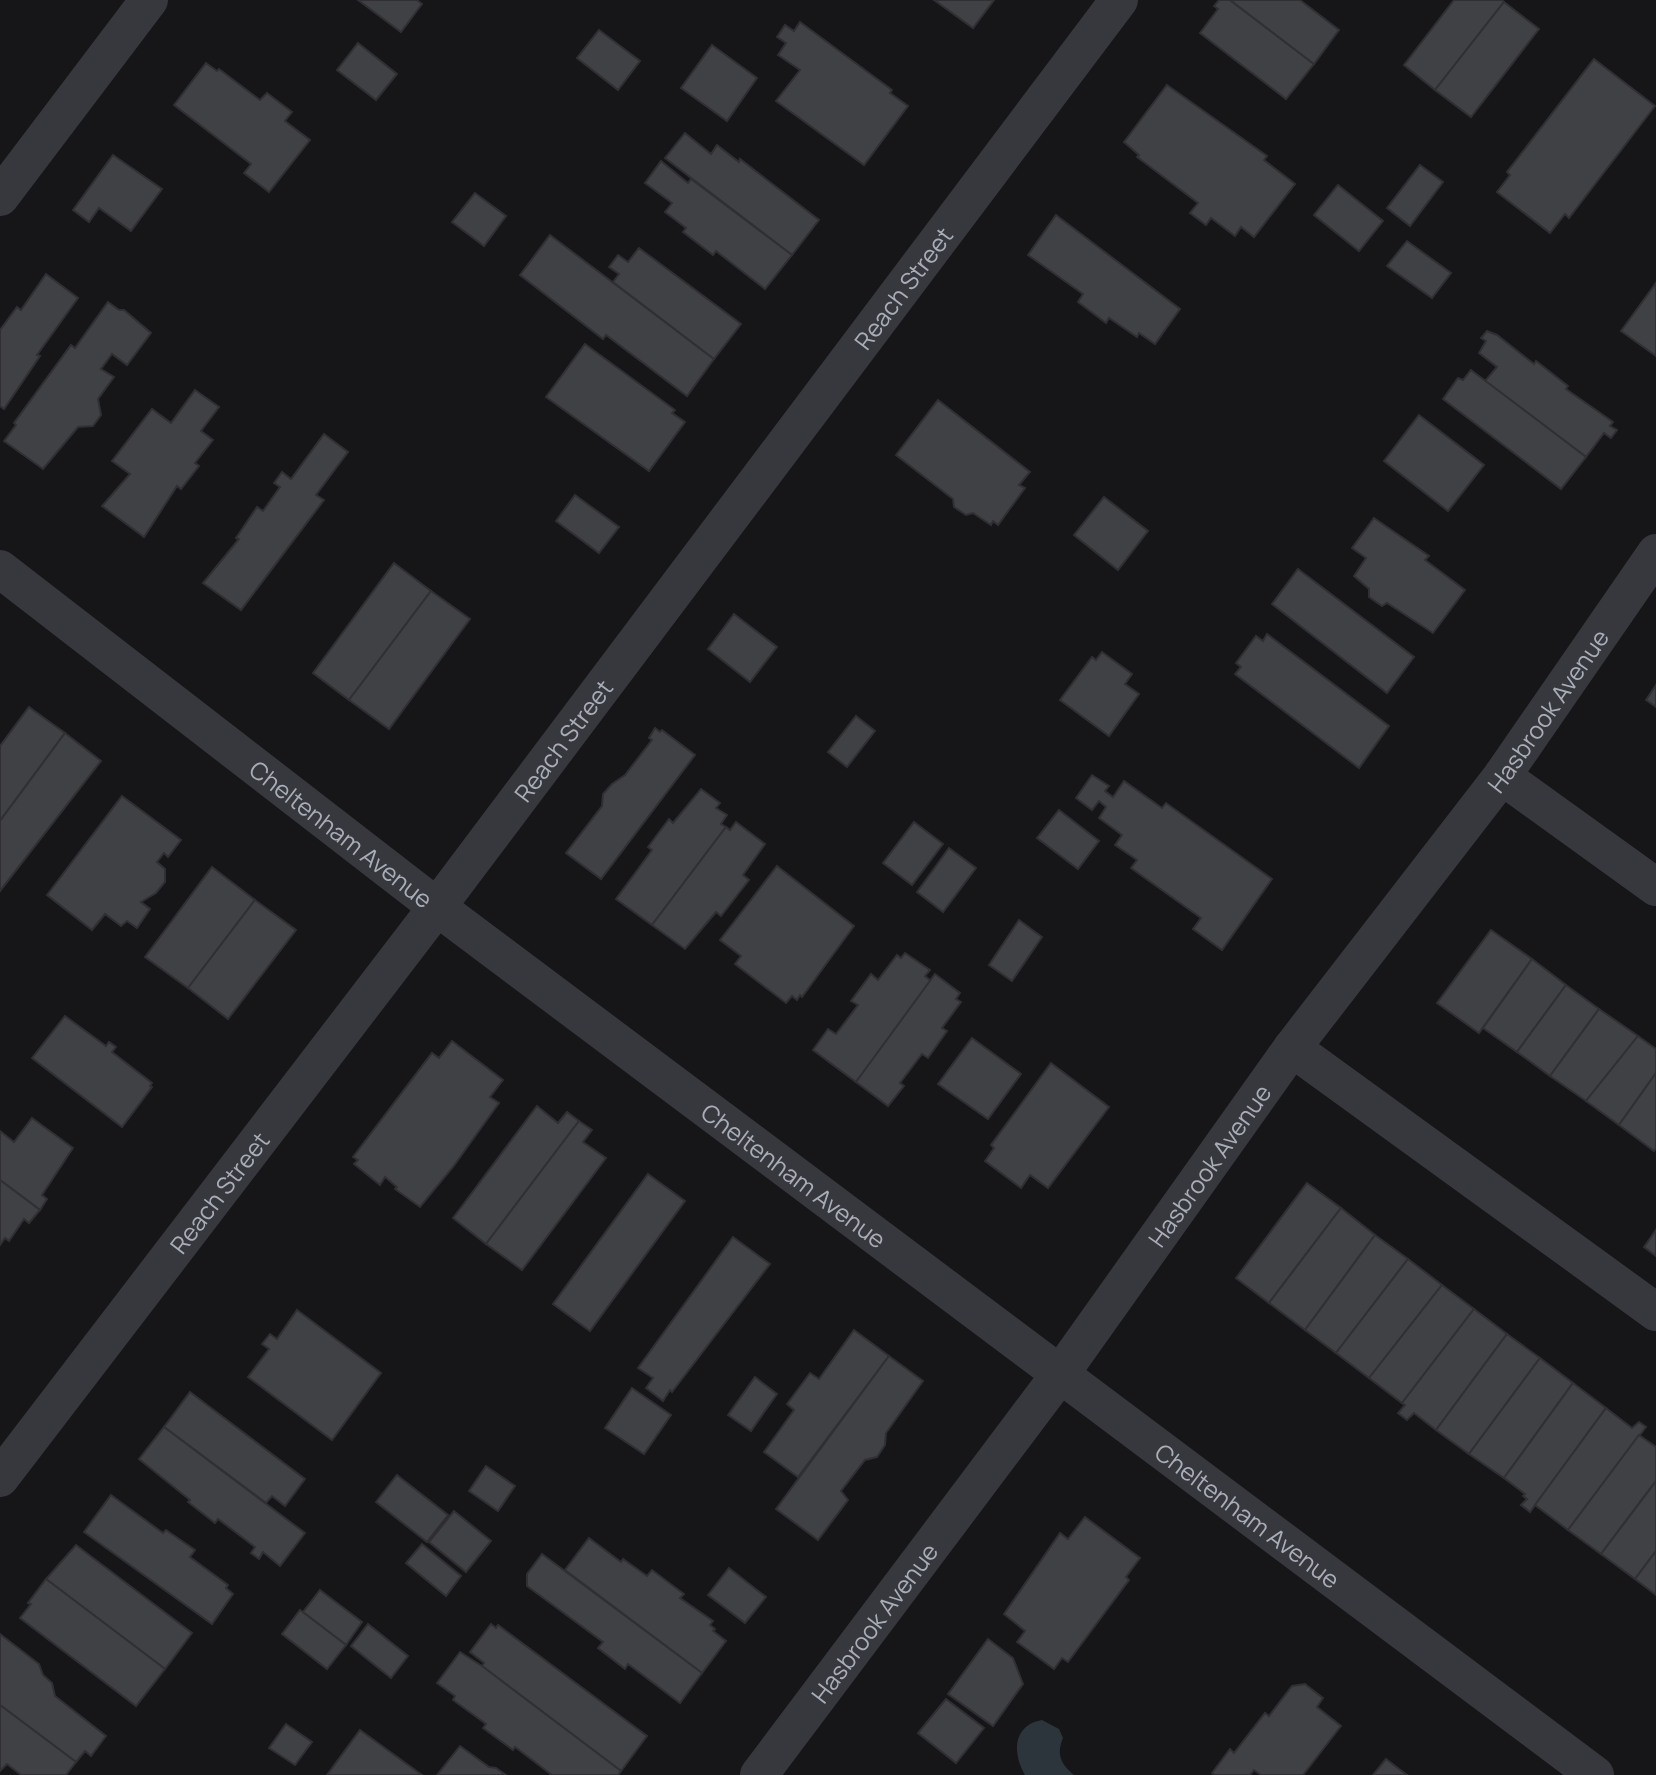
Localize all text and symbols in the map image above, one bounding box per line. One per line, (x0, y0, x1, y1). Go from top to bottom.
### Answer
street label: Reach Street (846, 220, 960, 356)
street label: Hasbrook Avenue (1479, 622, 1616, 799)
street label: Reach Street (506, 672, 619, 808)
street label: Cheltenham Avenue (243, 752, 440, 915)
street label: Hasbrook Avenue (1140, 1077, 1278, 1253)
street label: Cheltenham Avenue (695, 1095, 893, 1255)
street label: Reach Street (162, 1124, 276, 1260)
street label: Cheltenham Avenue (1149, 1435, 1347, 1595)
street label: Hasbrook Avenue (803, 1535, 945, 1709)

